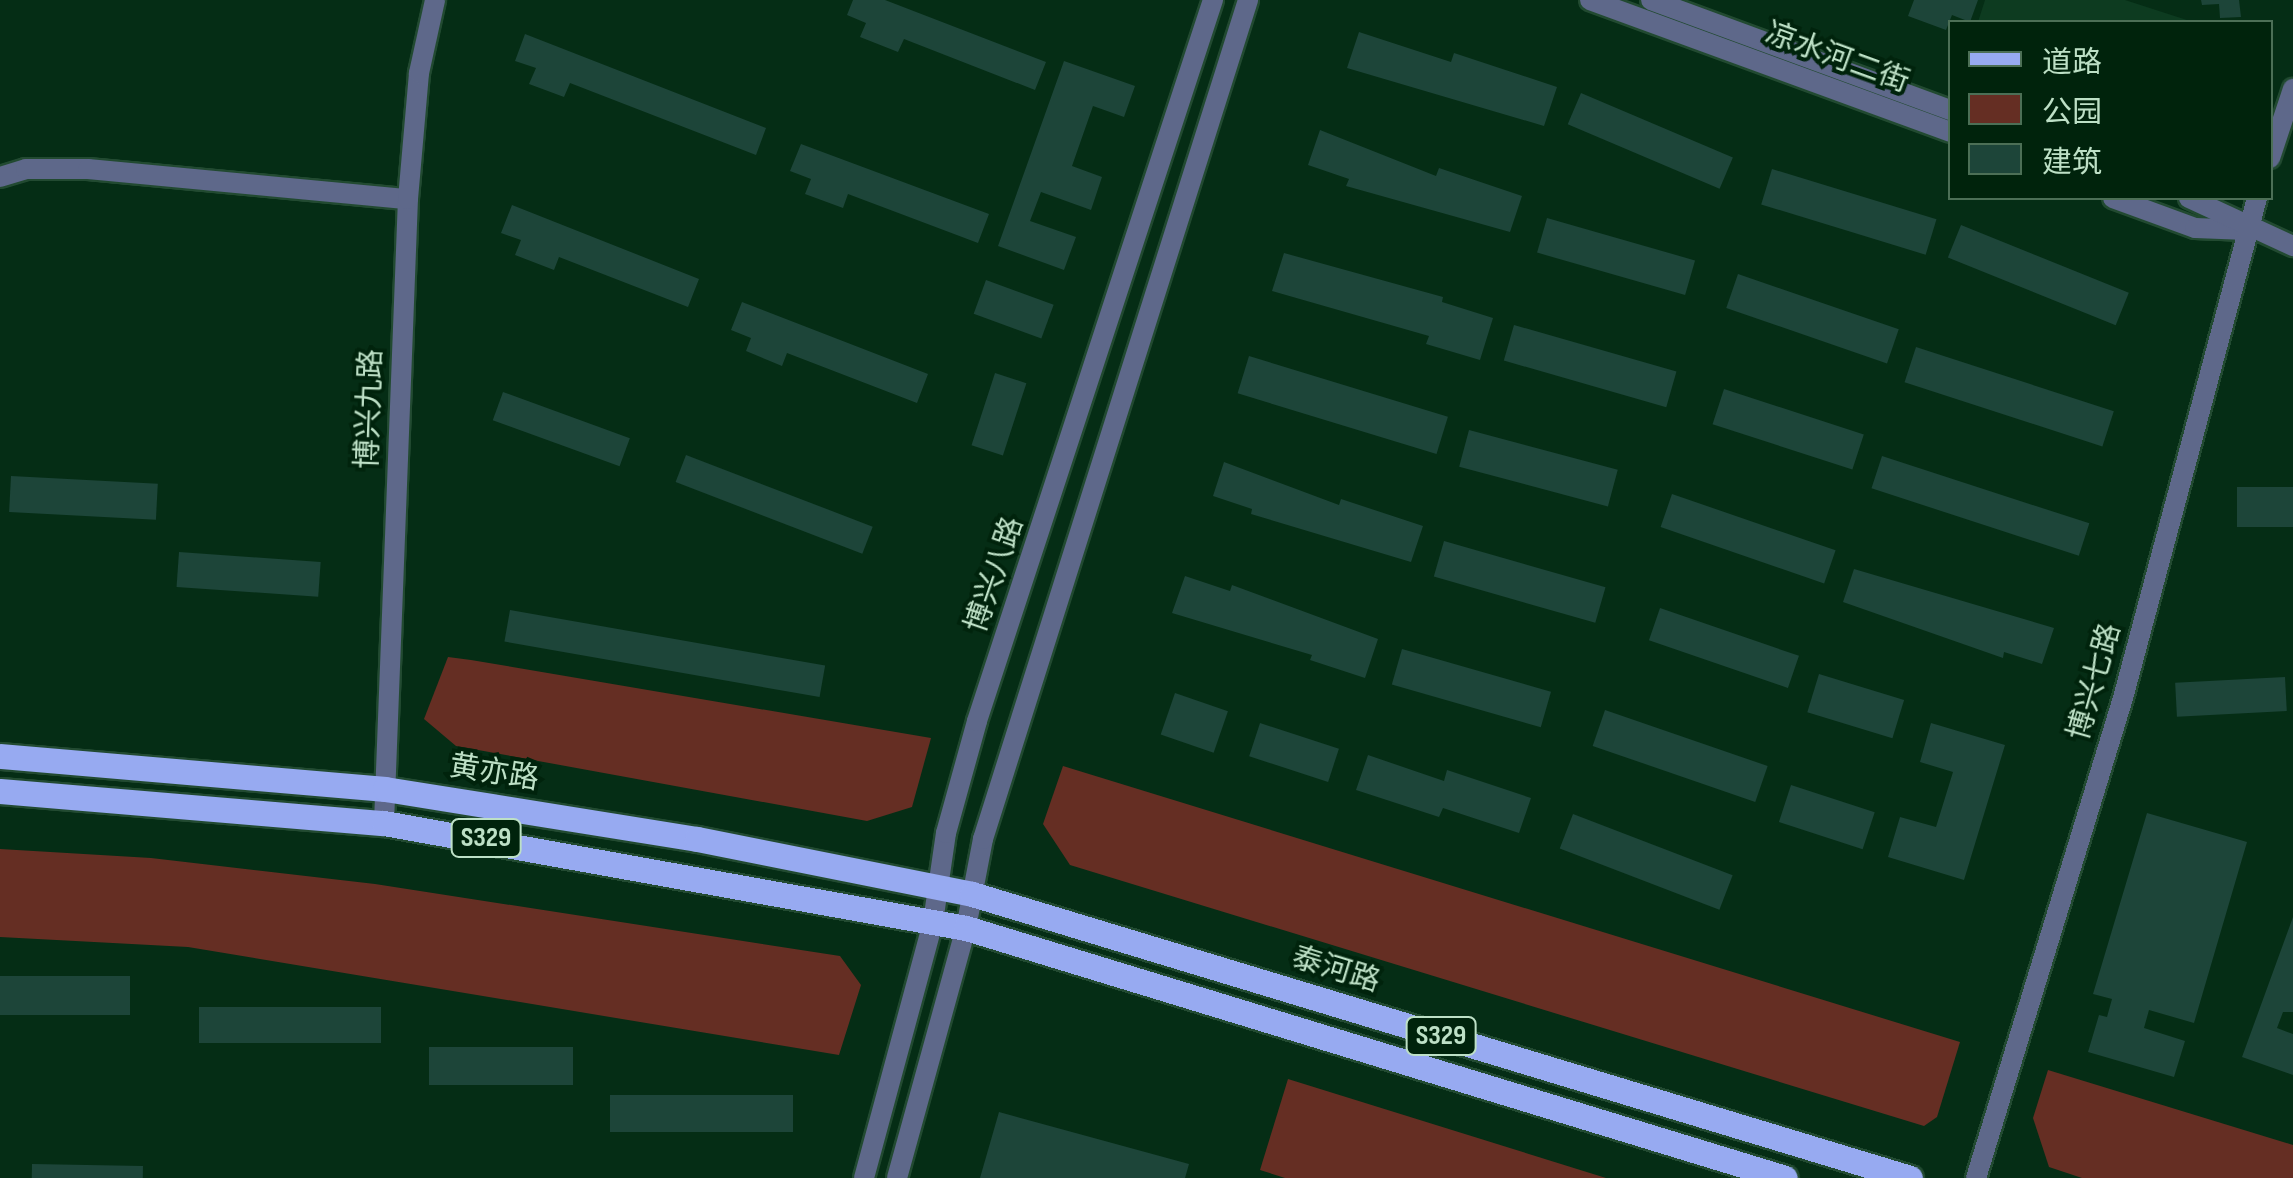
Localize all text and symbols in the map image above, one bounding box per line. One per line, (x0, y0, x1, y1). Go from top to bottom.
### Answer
street label: 凉水河二街 (1760, 15, 1914, 101)
legend (1948, 20, 2273, 200)
text: 道路 (2042, 45, 2102, 81)
text: 公园 (2042, 95, 2102, 131)
text: 建筑 (2042, 145, 2102, 181)
street label: 博兴九路 (350, 348, 390, 470)
street label: 博兴八路 (958, 512, 1032, 638)
street label: 博兴七路 (2061, 619, 2129, 745)
street label: 黄亦路 (447, 748, 541, 798)
road number: S329 (448, 815, 524, 861)
street label: 泰河路 (1288, 940, 1384, 1000)
road number: S329 (1404, 1013, 1478, 1059)

